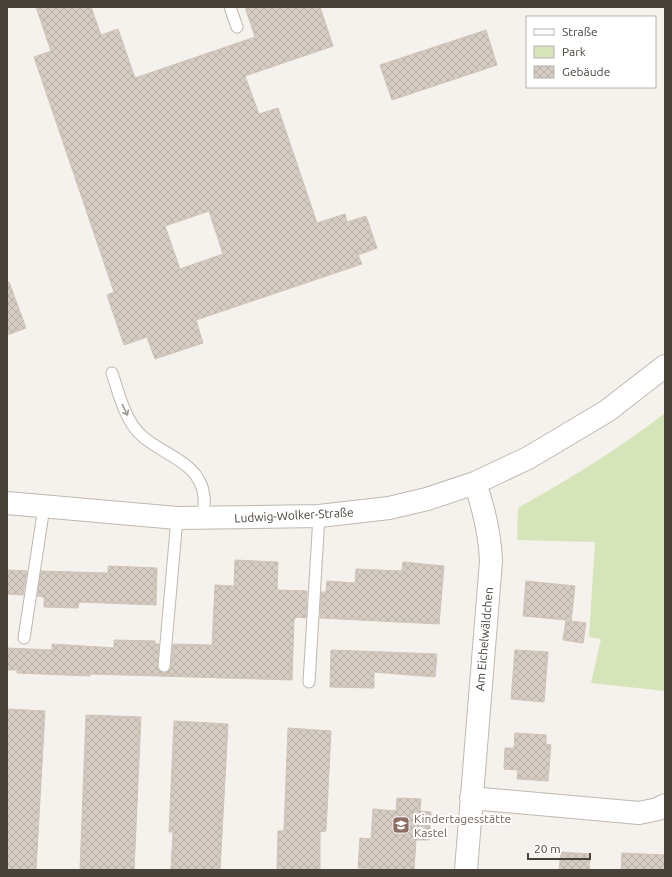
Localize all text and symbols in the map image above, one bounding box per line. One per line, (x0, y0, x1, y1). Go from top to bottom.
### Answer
legend (526, 16, 656, 88)
text: Straße (562, 25, 598, 38)
text: Park (562, 45, 586, 58)
text: Gebäude (562, 65, 610, 78)
one-way arrow (122, 403, 129, 415)
street label: Ludwig-Wolker-Straße (234, 505, 354, 525)
street label: Am Eichelwäldchen (473, 586, 495, 692)
place label: Kindertagesstätte Kastel (414, 812, 511, 839)
school or university icon: Kindertagesstätte Kastel (391, 815, 411, 835)
scale bar (528, 835, 590, 861)
text: 20 m (534, 842, 561, 855)

